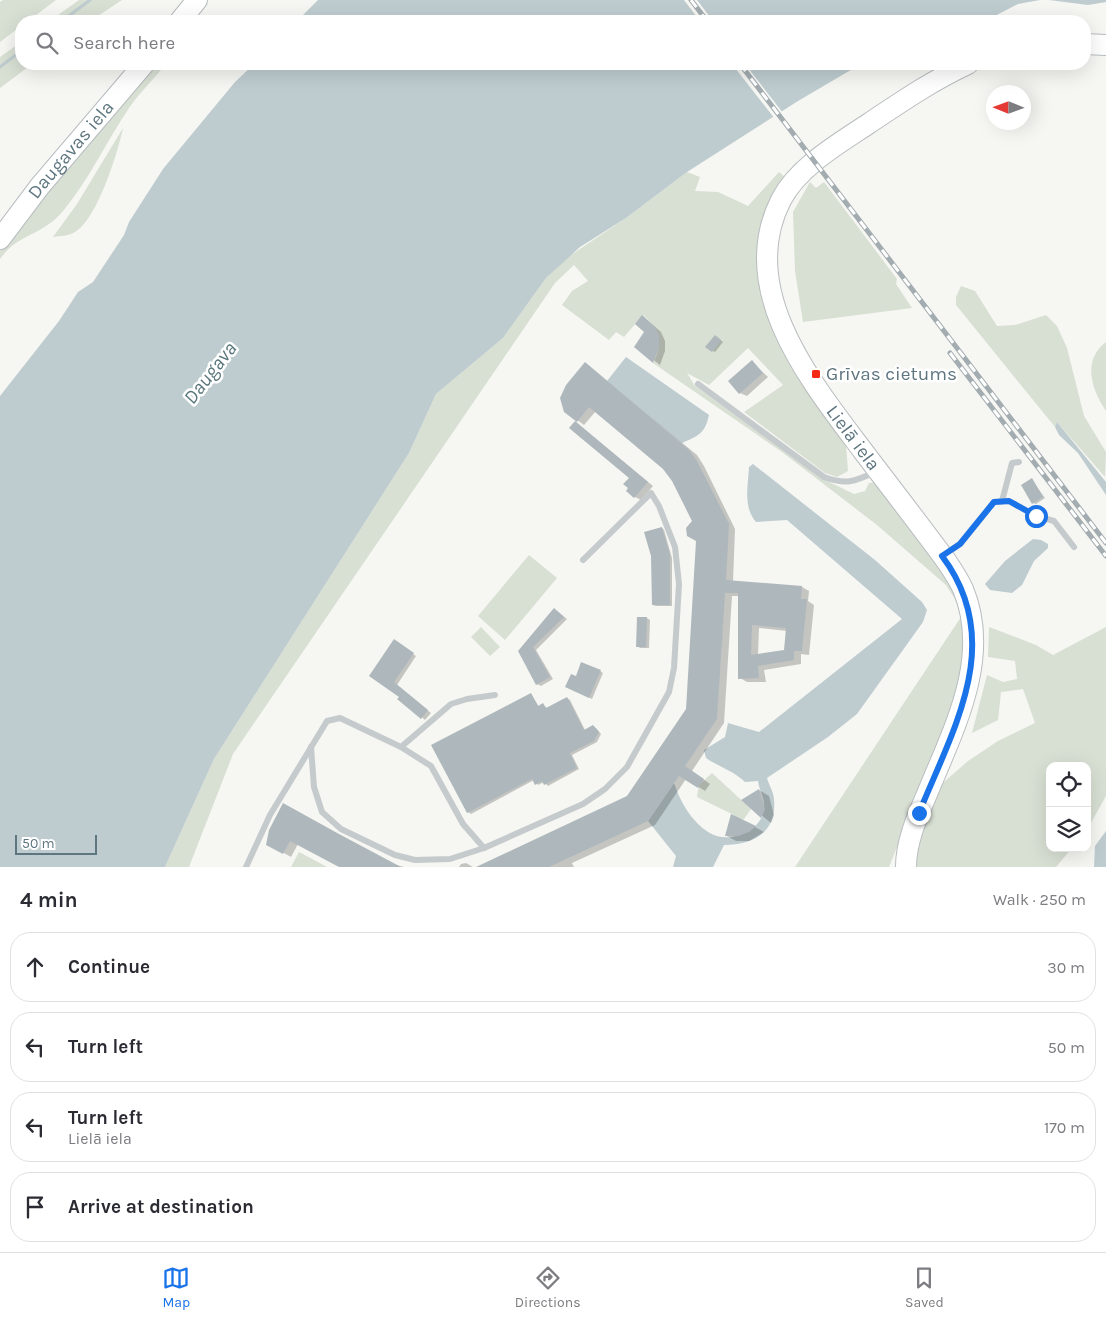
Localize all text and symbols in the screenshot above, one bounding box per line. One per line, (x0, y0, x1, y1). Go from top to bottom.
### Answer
search box (15, 15, 1091, 70)
icon: search (33, 29, 61, 57)
text: Search here (73, 32, 175, 54)
north arrow (986, 85, 1031, 130)
street label: Daugavas iela (23, 96, 119, 203)
water label: Daugava (179, 337, 241, 409)
place label: Grīvas cietums (826, 363, 957, 385)
marker: Grīvas cietums (810, 368, 822, 380)
street label: Lielā iela (821, 401, 885, 475)
route start (1025, 505, 1048, 528)
map controls (1046, 762, 1091, 852)
button: locate (1046, 762, 1091, 807)
route end (908, 802, 931, 825)
button: layers (1046, 807, 1091, 852)
scale bar (15, 832, 98, 855)
text: 50 m (22, 835, 55, 852)
text: 4 min (20, 888, 78, 912)
text: Walk · 250 m (993, 890, 1086, 909)
icon: ahead (21, 953, 49, 981)
text: Continue (68, 956, 150, 978)
text: 30 m (1047, 958, 1085, 977)
icon: left (21, 1033, 49, 1061)
text: Turn left (68, 1036, 143, 1058)
text: 50 m (1048, 1038, 1085, 1057)
text: Turn left (68, 1107, 143, 1129)
icon: left (21, 1113, 49, 1141)
text: 170 m (1044, 1118, 1085, 1137)
text: Lielā iela (68, 1129, 132, 1148)
icon: arrive (21, 1193, 49, 1221)
text: Arrive at destination (68, 1196, 254, 1218)
tab: Map (162, 1264, 190, 1311)
tab: Directions (515, 1264, 581, 1311)
tab: Saved (905, 1264, 944, 1311)

